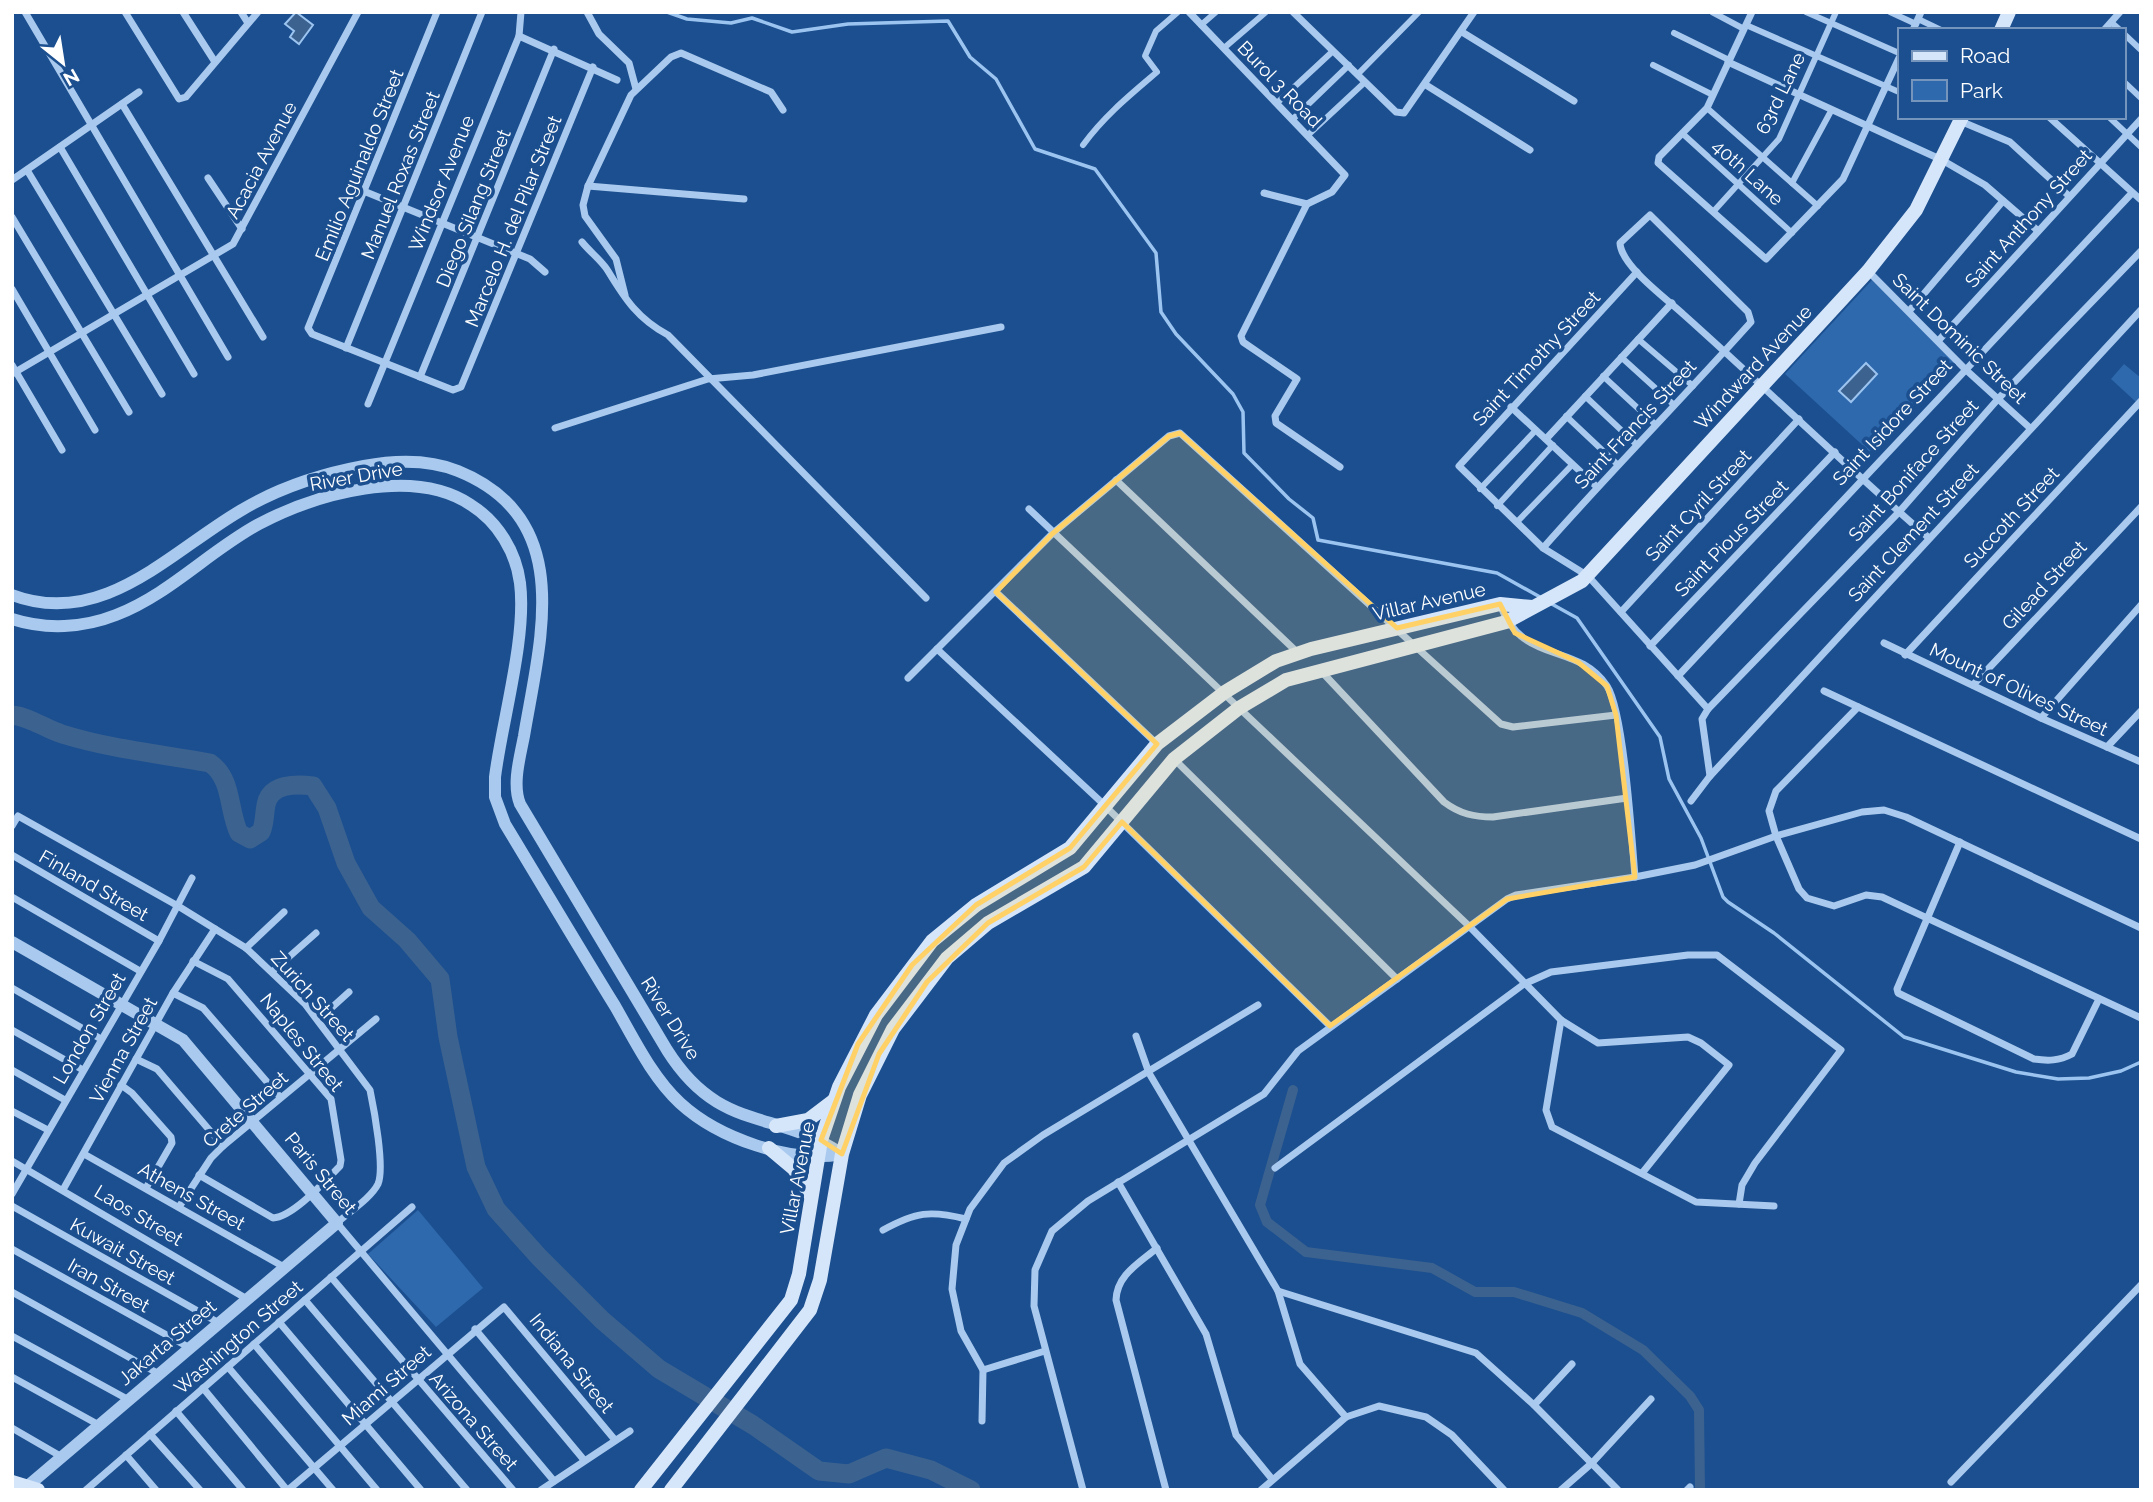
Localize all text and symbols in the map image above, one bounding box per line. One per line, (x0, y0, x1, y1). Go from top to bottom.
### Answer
north arrow (28, 28, 98, 98)
legend (1898, 28, 2125, 119)
street label: Burol 3 Road (1233, 36, 1327, 132)
text: Road (1960, 43, 2010, 68)
street label: 63rd Lane (1751, 48, 1809, 138)
text: N (60, 65, 83, 91)
street label: Emilio Aguinaldo Street (310, 65, 408, 264)
text: Park (1960, 78, 2003, 103)
street label: Manuel Roxas Street (356, 87, 444, 262)
street label: Acacia Avenue (221, 98, 301, 222)
street label: Marcelo H. del Pilar Street (460, 111, 566, 330)
street label: Windsor Avenue (404, 112, 478, 254)
street label: Diego Silang Street (431, 125, 515, 290)
street label: 40th Lane (1708, 134, 1788, 210)
street label: Saint Anthony Street (1960, 144, 2096, 292)
street label: Saint Dominic Street (1888, 268, 2032, 408)
street label: Saint Timothy Street (1468, 285, 1605, 430)
street label: Windward Avenue (1690, 300, 1816, 434)
street label: Saint Isidore Street (1828, 354, 1957, 490)
street label: Saint Francis Street (1570, 355, 1701, 493)
street label: Saint Boniface Street (1844, 394, 1983, 545)
street label: Saint Cyril Street (1641, 444, 1756, 565)
street label: River Drive (308, 457, 404, 495)
street label: Saint Clement Street (1843, 458, 1983, 606)
street label: Succoth Street (1959, 462, 2064, 572)
street label: Saint Pious Street (1670, 475, 1793, 601)
street label: Gilead Street (1997, 535, 2091, 634)
street label: Villar Avenue (1371, 577, 1487, 625)
street label: Mount of Olives Street (1926, 638, 2112, 740)
street label: Finland Street (36, 845, 153, 925)
street label: Zurich Street (267, 947, 359, 1046)
street label: London Street (48, 968, 130, 1088)
street label: River Drive (637, 972, 705, 1064)
street label: Naples Street (256, 989, 349, 1096)
street label: Vienna Street (85, 992, 162, 1107)
street label: Crete Street (198, 1066, 292, 1152)
street label: Villar Avenue (775, 1120, 819, 1236)
street label: Paris Street (281, 1128, 362, 1219)
street label: Athens Street (135, 1158, 250, 1235)
street label: Laos Street (91, 1180, 188, 1250)
street label: Kuwait Street (67, 1213, 180, 1289)
street label: Iran Street (64, 1253, 154, 1317)
street label: Washington Street (169, 1275, 307, 1399)
street label: Jakarta Street (114, 1294, 221, 1389)
street label: Indiana Street (525, 1309, 619, 1417)
street label: Miami Street (337, 1340, 435, 1429)
street label: Arizona Street (425, 1367, 523, 1475)

